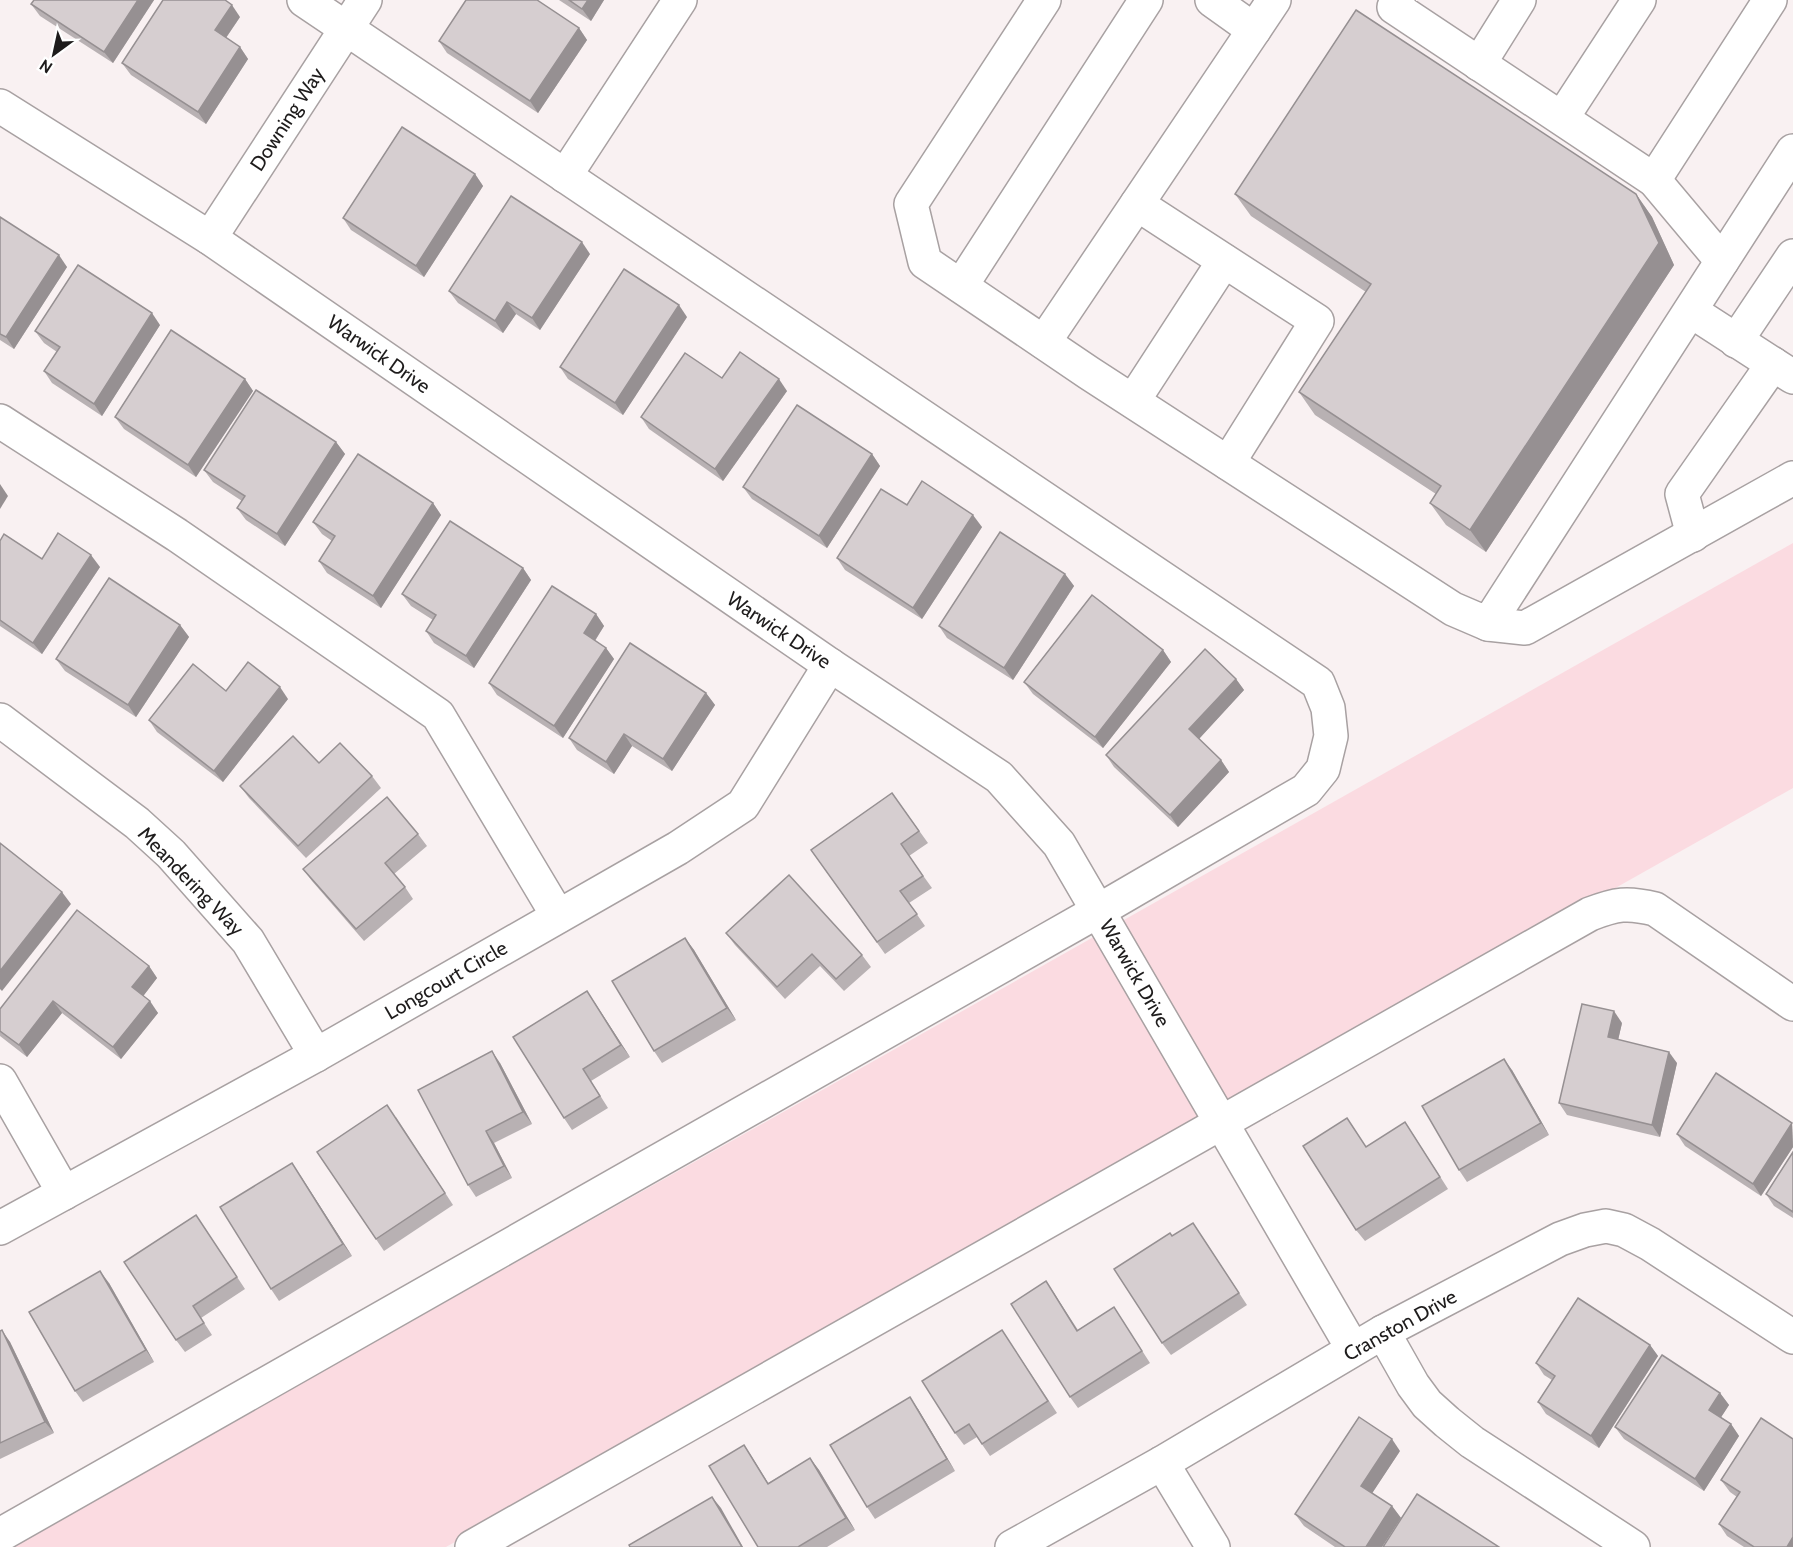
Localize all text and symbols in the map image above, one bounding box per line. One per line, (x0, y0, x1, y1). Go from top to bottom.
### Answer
north arrow (24, 24, 84, 84)
text: N (36, 55, 56, 77)
street label: Downing Way (245, 63, 329, 175)
street label: Warwick Drive (323, 310, 435, 398)
street label: Warwick Drive (722, 586, 836, 674)
street label: Meandering Way (133, 822, 249, 940)
street label: Warwick Drive (1095, 915, 1175, 1031)
street label: Longcourt Circle (381, 935, 511, 1025)
street label: Cranston Drive (1339, 1284, 1461, 1366)

